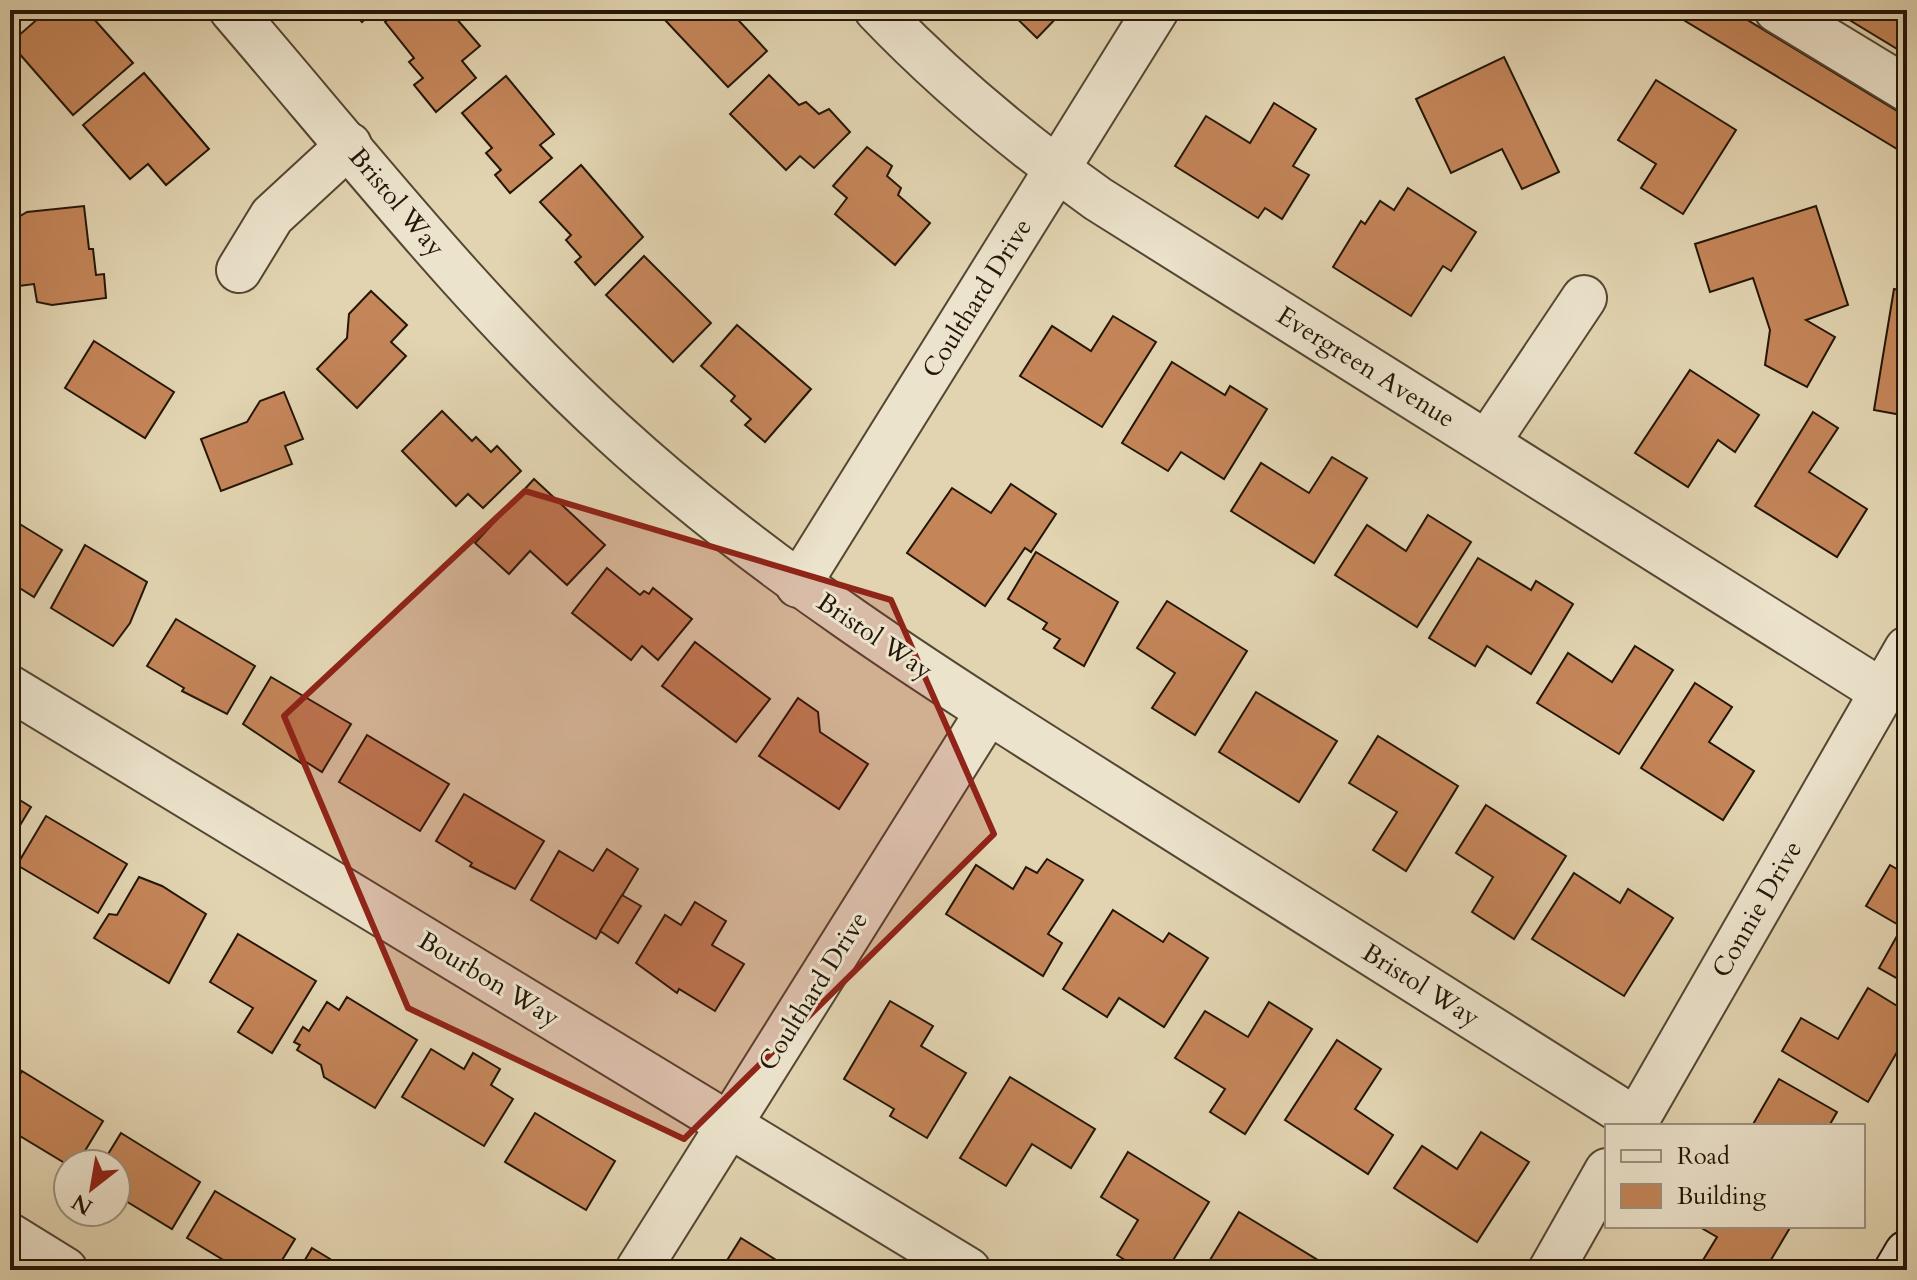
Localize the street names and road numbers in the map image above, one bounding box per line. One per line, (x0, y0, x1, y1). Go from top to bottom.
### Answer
street label: Bristol Way (341, 140, 453, 264)
street label: Coulthard Drive (914, 212, 1040, 384)
street label: Evergreen Avenue (1270, 298, 1462, 436)
street label: Bristol Way (810, 584, 940, 688)
street label: Connie Drive (1704, 834, 1810, 984)
street label: Coulthard Drive (750, 905, 876, 1077)
street label: Bourbon Way (412, 923, 566, 1035)
street label: Bristol Way (1355, 935, 1487, 1035)

